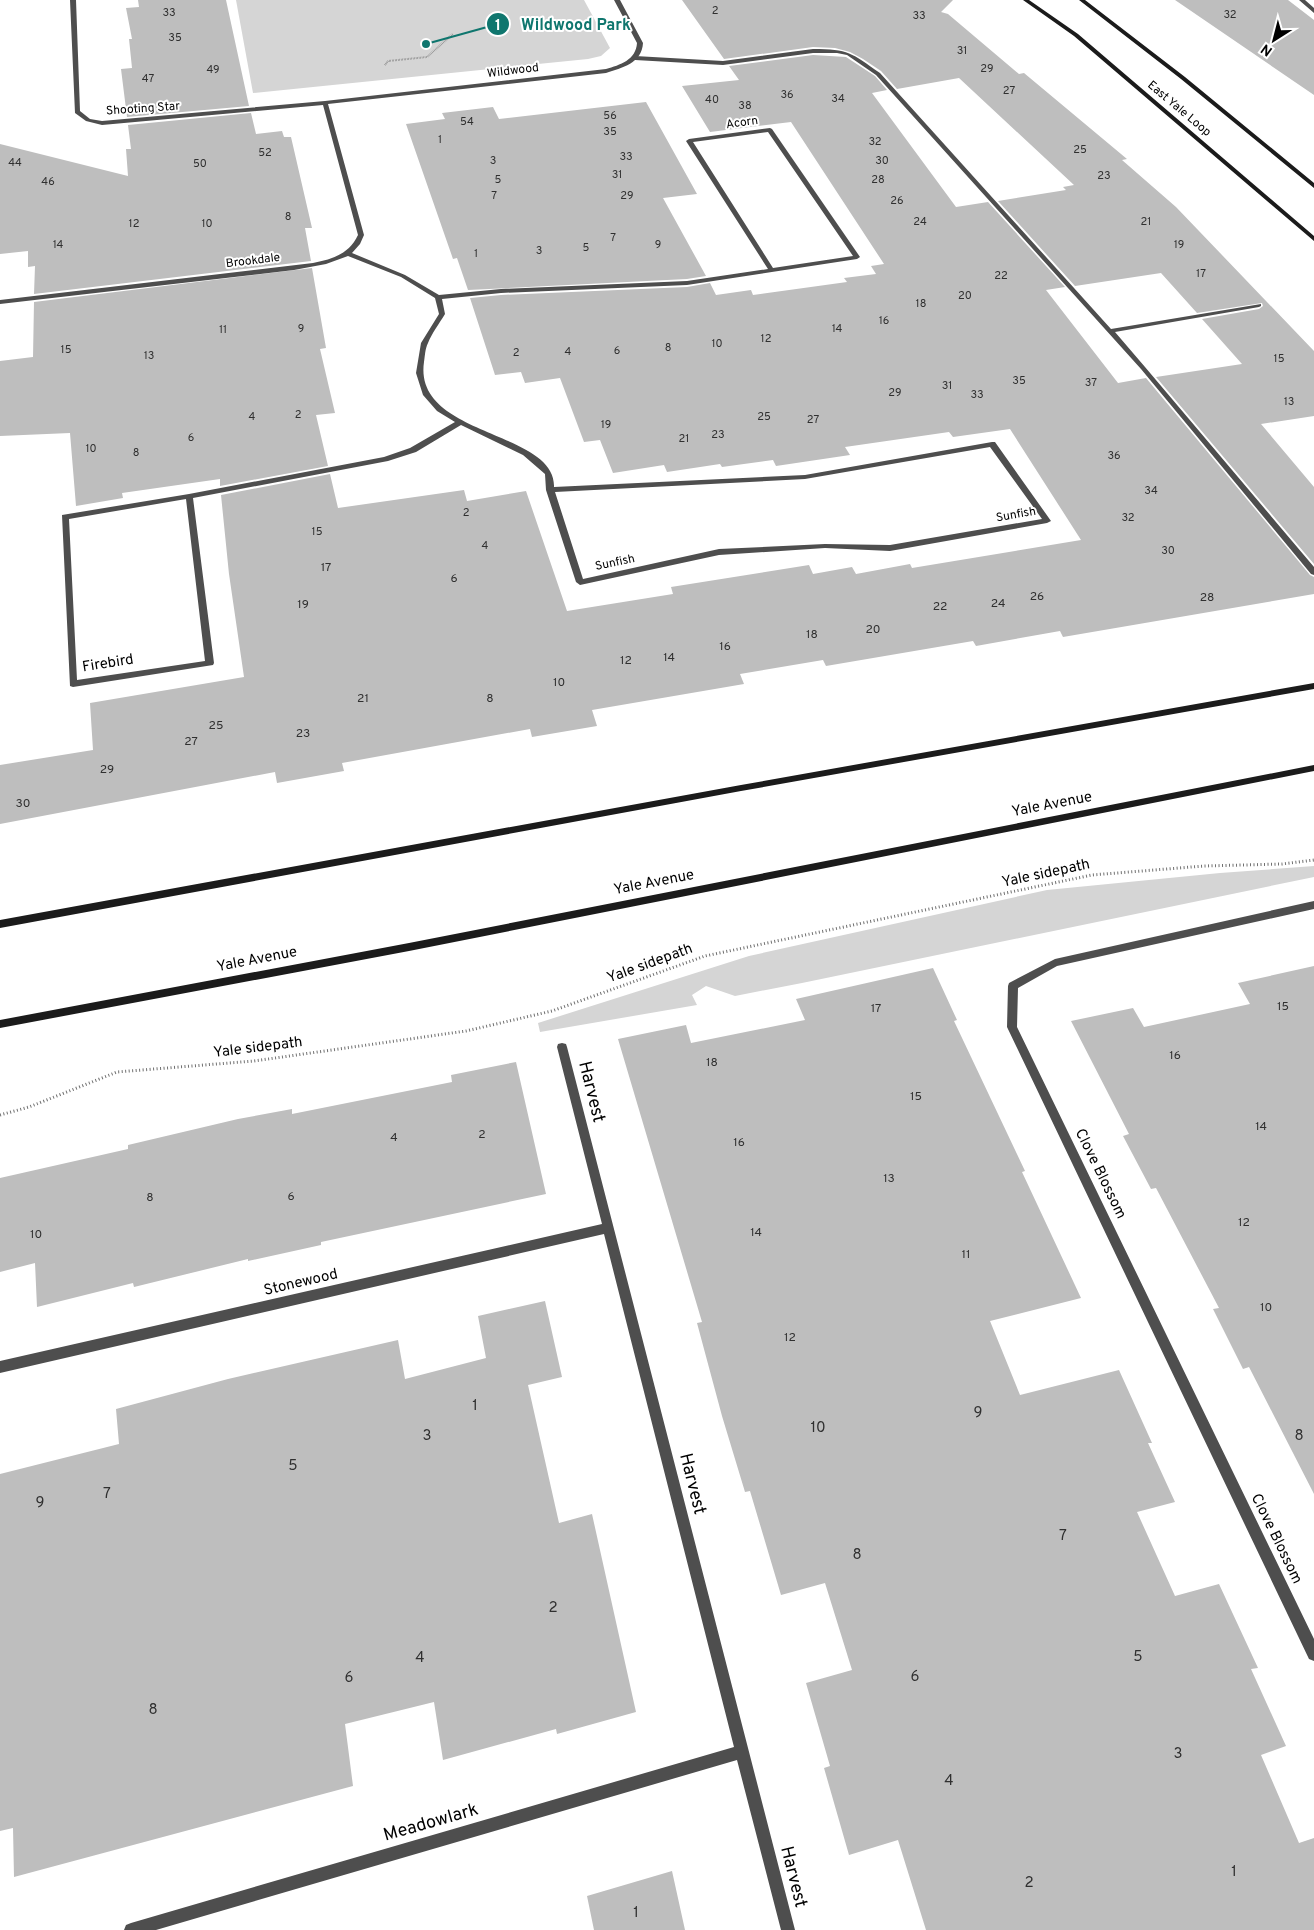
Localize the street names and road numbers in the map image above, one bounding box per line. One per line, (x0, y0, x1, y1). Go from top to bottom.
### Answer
street label: Wildwood (486, 60, 540, 82)
street label: East Yale Loop (1144, 78, 1214, 140)
street label: Shooting Star (105, 98, 181, 120)
street label: Acorn (725, 113, 759, 133)
street label: Brookdale (225, 250, 281, 272)
street label: Sunfish (995, 504, 1037, 526)
street label: Sunfish (594, 551, 636, 575)
street label: Firebird (81, 651, 135, 677)
street label: Yale Avenue (1010, 788, 1094, 822)
street label: Yale sidepath (1000, 855, 1092, 893)
street label: Yale Avenue (612, 866, 696, 900)
street label: Yale sidepath (605, 940, 695, 988)
street label: Yale Avenue (215, 943, 299, 977)
street label: Yale sidepath (212, 1033, 304, 1063)
street label: Harvest (572, 1059, 610, 1125)
street label: Clove Blossom (1070, 1126, 1130, 1222)
street label: Stonewood (262, 1265, 340, 1301)
street label: Harvest (673, 1451, 711, 1517)
street label: Clove Blossom (1246, 1491, 1306, 1587)
street label: Meadowlark (381, 1798, 481, 1848)
street label: Harvest (774, 1844, 812, 1910)

